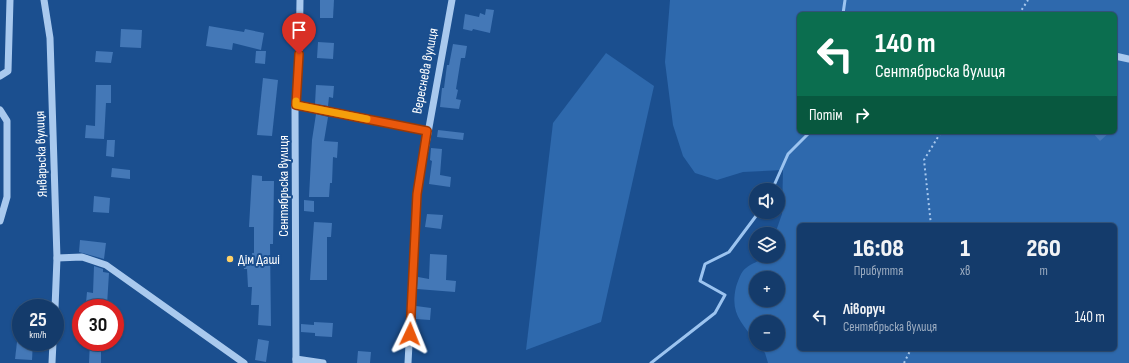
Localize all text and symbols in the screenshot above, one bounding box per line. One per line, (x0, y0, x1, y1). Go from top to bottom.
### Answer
pin (282, 13, 316, 54)
icon: arrive (288, 19, 310, 41)
street label: Вереснева вулиця (408, 27, 442, 115)
text: 140 m (875, 27, 936, 60)
icon: left (809, 28, 861, 80)
text: Сентябрьска вулиця (875, 61, 1005, 82)
icon: right (851, 104, 873, 126)
text: Потім (809, 106, 843, 125)
street label: Январьска вулиця (31, 111, 51, 197)
street label: Сентябрьска вулиця (275, 135, 292, 237)
map controls (749, 183, 785, 351)
button: sound (749, 183, 785, 219)
button: layers (749, 227, 785, 263)
text: 16:08 (853, 234, 904, 263)
text: 1 (960, 234, 970, 263)
text: 260 (1027, 234, 1061, 263)
place label: Дім Даші (238, 251, 280, 268)
marker: Дім Даші (225, 254, 235, 264)
text: Прибуття (854, 263, 903, 279)
text: хв (960, 263, 970, 279)
text: m (1040, 263, 1048, 279)
button: + (749, 271, 785, 307)
speed limit sign: 30 (72, 299, 124, 351)
text: Ліворуч (843, 300, 885, 319)
icon: left (809, 306, 831, 328)
text: 25 (29, 308, 47, 332)
text: 140 m (1075, 308, 1105, 327)
position arrow (389, 313, 431, 355)
button: − (749, 315, 785, 351)
text: Сентябрьска вулиця (843, 319, 937, 335)
text: km/h (29, 329, 47, 341)

